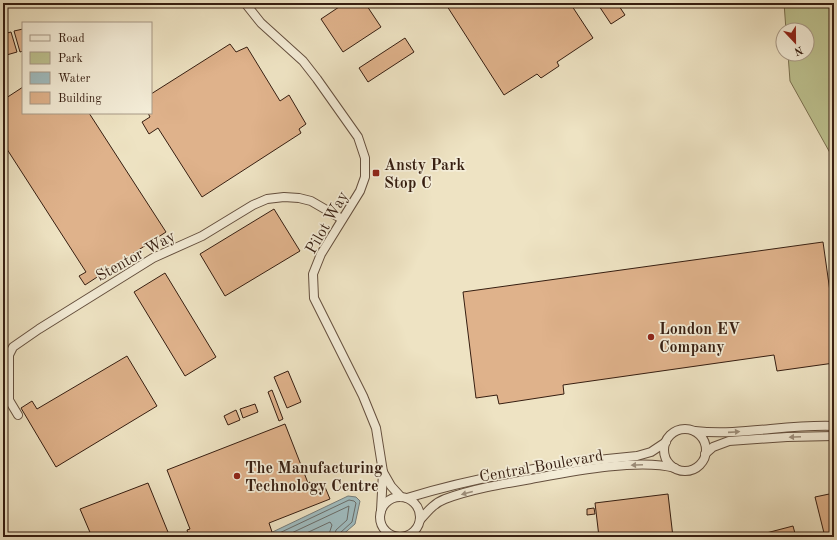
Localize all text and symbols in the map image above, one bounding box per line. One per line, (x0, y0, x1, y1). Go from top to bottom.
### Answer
legend (22, 22, 152, 114)
north arrow (775, 22, 815, 62)
text: Road (58, 33, 85, 45)
text: N (792, 43, 804, 57)
text: Park (58, 53, 83, 65)
text: Water (58, 73, 91, 85)
text: Building (58, 93, 102, 105)
place label: Ansty Park Stop C (384, 158, 465, 192)
marker: Ansty Park Stop C (371, 168, 381, 178)
street label: Pilot Way (303, 188, 352, 257)
street label: Stentor Way (94, 228, 179, 285)
place label: London EV Company (659, 322, 740, 356)
marker: London EV Company (646, 332, 656, 342)
one-way arrow (728, 428, 740, 435)
one-way arrow (789, 433, 801, 440)
street label: Central Boulevard (478, 448, 605, 486)
place label: The Manufacturing Technology Centre (245, 461, 383, 495)
one-way arrow (631, 462, 643, 469)
marker: The Manufacturing Technology Centre (232, 471, 242, 481)
one-way arrow (461, 490, 473, 496)

